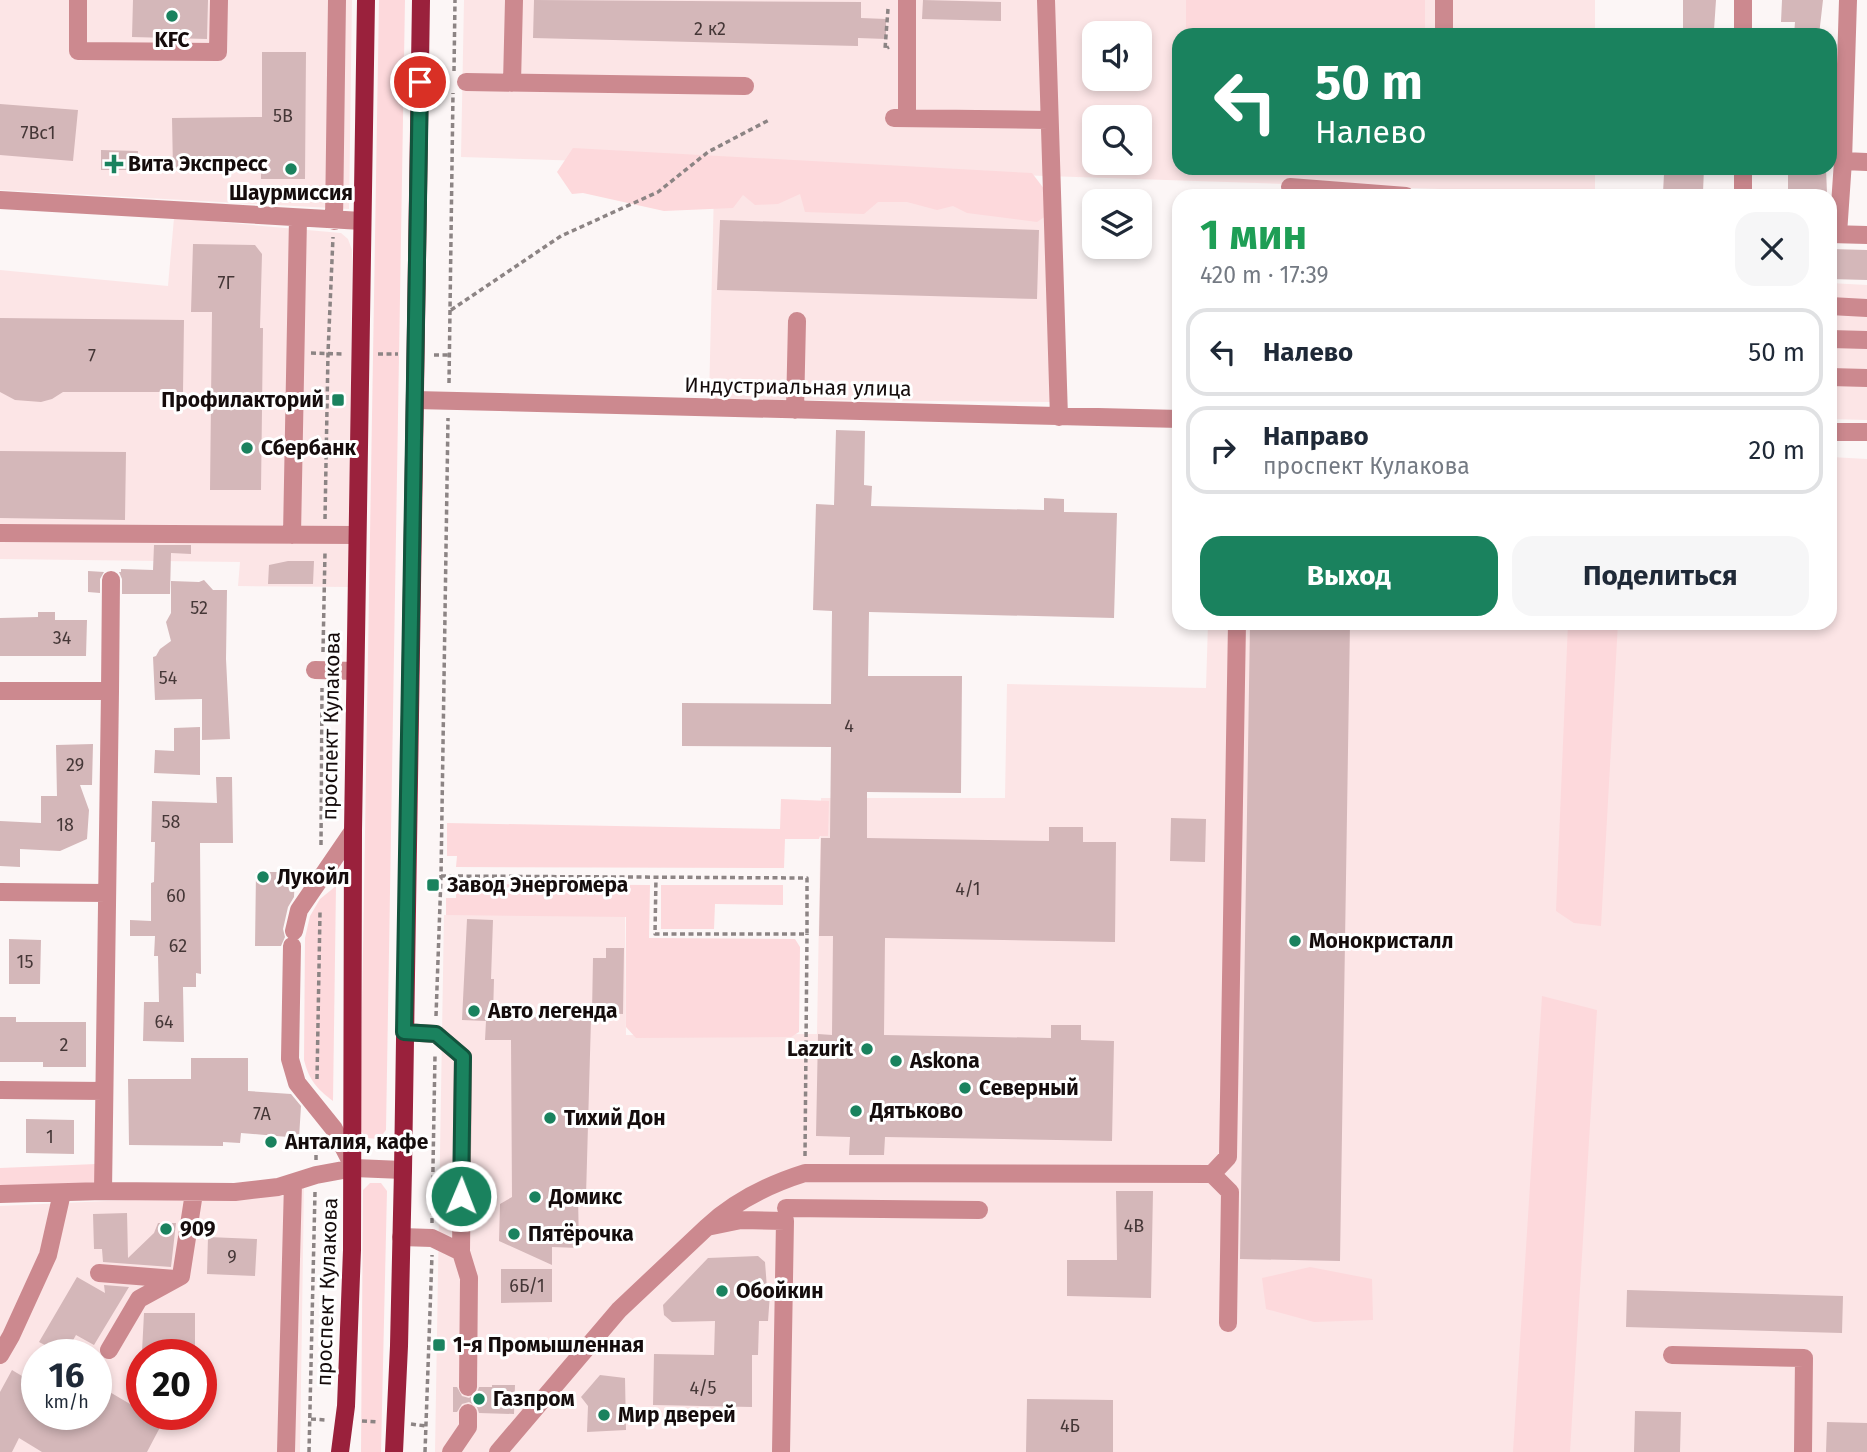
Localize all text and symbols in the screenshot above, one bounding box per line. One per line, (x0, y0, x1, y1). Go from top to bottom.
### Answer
marker: KFC (164, 8, 180, 24)
house number: 2 к2 (694, 18, 726, 40)
map controls (1082, 21, 1152, 259)
button: sound (1082, 21, 1152, 91)
place label: KFC (154, 27, 190, 53)
pin (390, 52, 450, 112)
text: 50 m (1315, 53, 1423, 112)
icon: left (1200, 56, 1291, 147)
icon: arrive (401, 63, 439, 101)
house number: 5В (273, 105, 293, 127)
button: search (1082, 105, 1152, 175)
text: Налево (1315, 113, 1427, 151)
house number: 7Вс1 (20, 122, 56, 144)
place label: Вита Экспресс (128, 151, 268, 177)
marker: Вита Экспресс (106, 156, 122, 172)
marker: Шаурмиссия (283, 161, 299, 177)
place label: Шаурмиссия (229, 180, 353, 206)
button: layers (1082, 189, 1152, 259)
text: 1 мин (1200, 210, 1307, 260)
button: close (1735, 212, 1809, 286)
text: 420 m · 17:39 (1200, 261, 1329, 289)
house number: 7Г (217, 272, 235, 294)
icon: left (1204, 333, 1242, 371)
text: Налево (1263, 337, 1353, 368)
text: 50 m (1748, 337, 1805, 368)
house number: 7 (88, 345, 96, 367)
street label: Индустриальная улица (684, 372, 912, 402)
place label: Профилакторий (161, 387, 324, 413)
marker: Профилакторий (330, 392, 346, 408)
text: Направо (1263, 421, 1369, 452)
icon: right (1204, 431, 1242, 469)
place label: Сбербанк (261, 435, 356, 461)
text: 20 m (1748, 435, 1805, 466)
marker: Сбербанк (239, 440, 255, 456)
text: проспект Кулакова (1263, 452, 1470, 480)
button: Выход (1200, 536, 1498, 616)
button: Поделиться (1512, 536, 1809, 616)
house number: 52 (190, 597, 208, 619)
house number: 34 (53, 627, 72, 649)
street label: проспект Кулакова (316, 631, 346, 821)
house number: 54 (159, 667, 178, 689)
house number: 4 (844, 715, 854, 737)
house number: 29 (66, 754, 84, 776)
house number: 58 (162, 811, 181, 833)
house number: 18 (56, 814, 74, 836)
place label: Лукойл (277, 864, 350, 890)
marker: Лукойл (255, 869, 271, 885)
place label: Завод Энергомера (446, 872, 628, 898)
marker: Завод Энергомера (425, 877, 441, 893)
house number: 4/1 (955, 878, 981, 900)
house number: 60 (166, 885, 186, 907)
place label: Монокристалл (1309, 928, 1453, 954)
marker: Монокристалл (1287, 933, 1303, 949)
house number: 62 (169, 935, 187, 957)
house number: 15 (17, 951, 33, 973)
place label: Авто легенда (487, 998, 618, 1024)
marker: Авто легенда (466, 1003, 482, 1019)
house number: 64 (154, 1011, 174, 1033)
house number: 2 (60, 1034, 69, 1056)
place label: Lazurit (787, 1036, 854, 1062)
marker: Lazurit (859, 1041, 875, 1057)
place label: Askona (909, 1048, 980, 1074)
marker: Askona (888, 1053, 904, 1069)
place label: Северный (979, 1075, 1079, 1101)
marker: Северный (957, 1080, 973, 1096)
place label: Дятьково (869, 1098, 963, 1124)
house number: 7А (253, 1103, 272, 1125)
marker: Дятьково (848, 1103, 864, 1119)
place label: Тихий Дон (564, 1105, 665, 1131)
marker: Тихий Дон (542, 1110, 558, 1126)
house number: 1 (46, 1126, 54, 1148)
place label: Анталия, кафе (284, 1129, 429, 1155)
marker: Анталия, кафе (263, 1134, 279, 1150)
position arrow (424, 1159, 498, 1233)
place label: Домикс (548, 1184, 622, 1210)
marker: Домикс (527, 1189, 543, 1205)
street label: проспект Кулакова (311, 1197, 343, 1387)
house number: 4В (1124, 1215, 1144, 1237)
place label: 909 (180, 1216, 216, 1242)
marker: 909 (158, 1221, 174, 1237)
place label: Пятёрочка (528, 1221, 634, 1247)
marker: Пятёрочка (506, 1226, 522, 1242)
house number: 9 (227, 1246, 237, 1268)
house number: 6Б/1 (509, 1275, 545, 1297)
place label: Обойкин (736, 1278, 823, 1304)
marker: Обойкин (714, 1283, 730, 1299)
place label: 1-я Промышленная (453, 1332, 644, 1358)
marker: 1-я Промышленная (431, 1337, 447, 1353)
speed limit sign: 20 (126, 1339, 217, 1430)
text: 16 (49, 1354, 84, 1396)
house number: 4/5 (689, 1377, 717, 1399)
place label: Газпром (493, 1386, 575, 1412)
text: km/h (44, 1391, 89, 1413)
marker: Газпром (471, 1391, 487, 1407)
place label: Мир дверей (618, 1402, 736, 1428)
marker: Мир дверей (596, 1407, 612, 1423)
house number: 4Б (1060, 1415, 1080, 1437)

